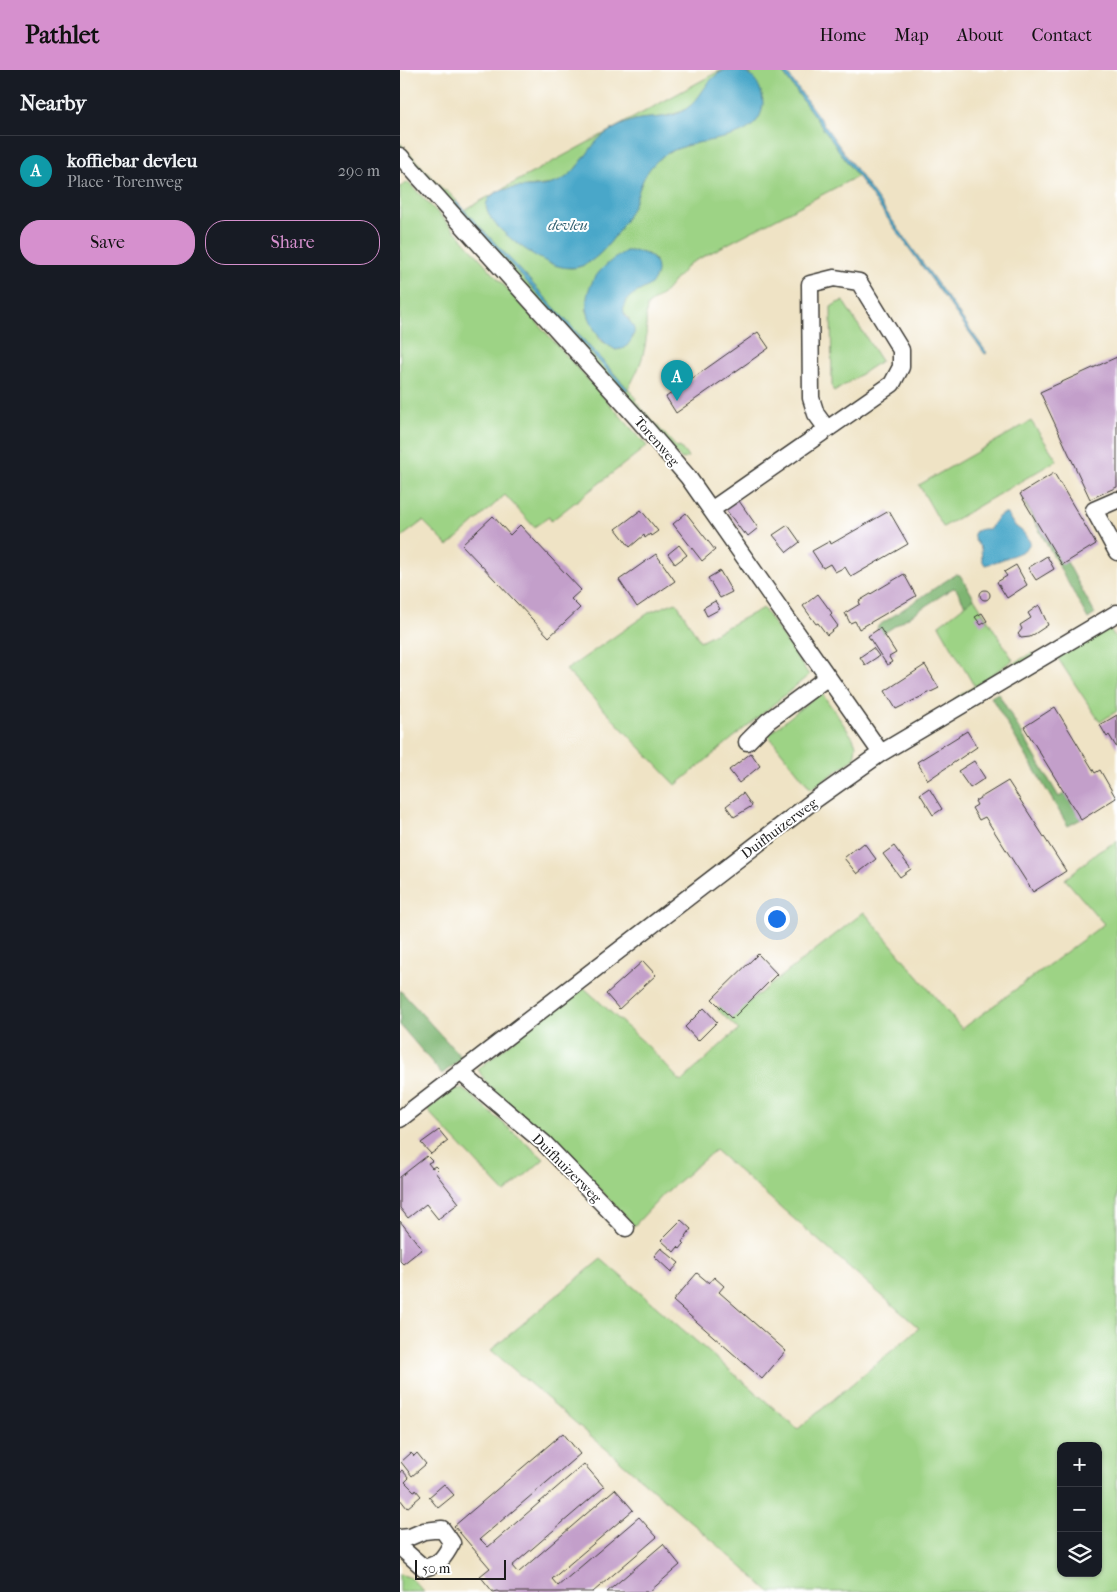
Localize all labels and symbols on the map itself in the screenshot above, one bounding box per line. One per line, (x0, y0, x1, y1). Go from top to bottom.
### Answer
water label: devleu (548, 216, 588, 234)
pin: A (661, 360, 693, 401)
street label: Torenweg (630, 413, 683, 470)
street label: Duifhuizerweg (738, 794, 821, 863)
your location (764, 906, 790, 932)
street label: Duifhuizerweg (529, 1130, 605, 1207)
scale bar (415, 1557, 506, 1580)

